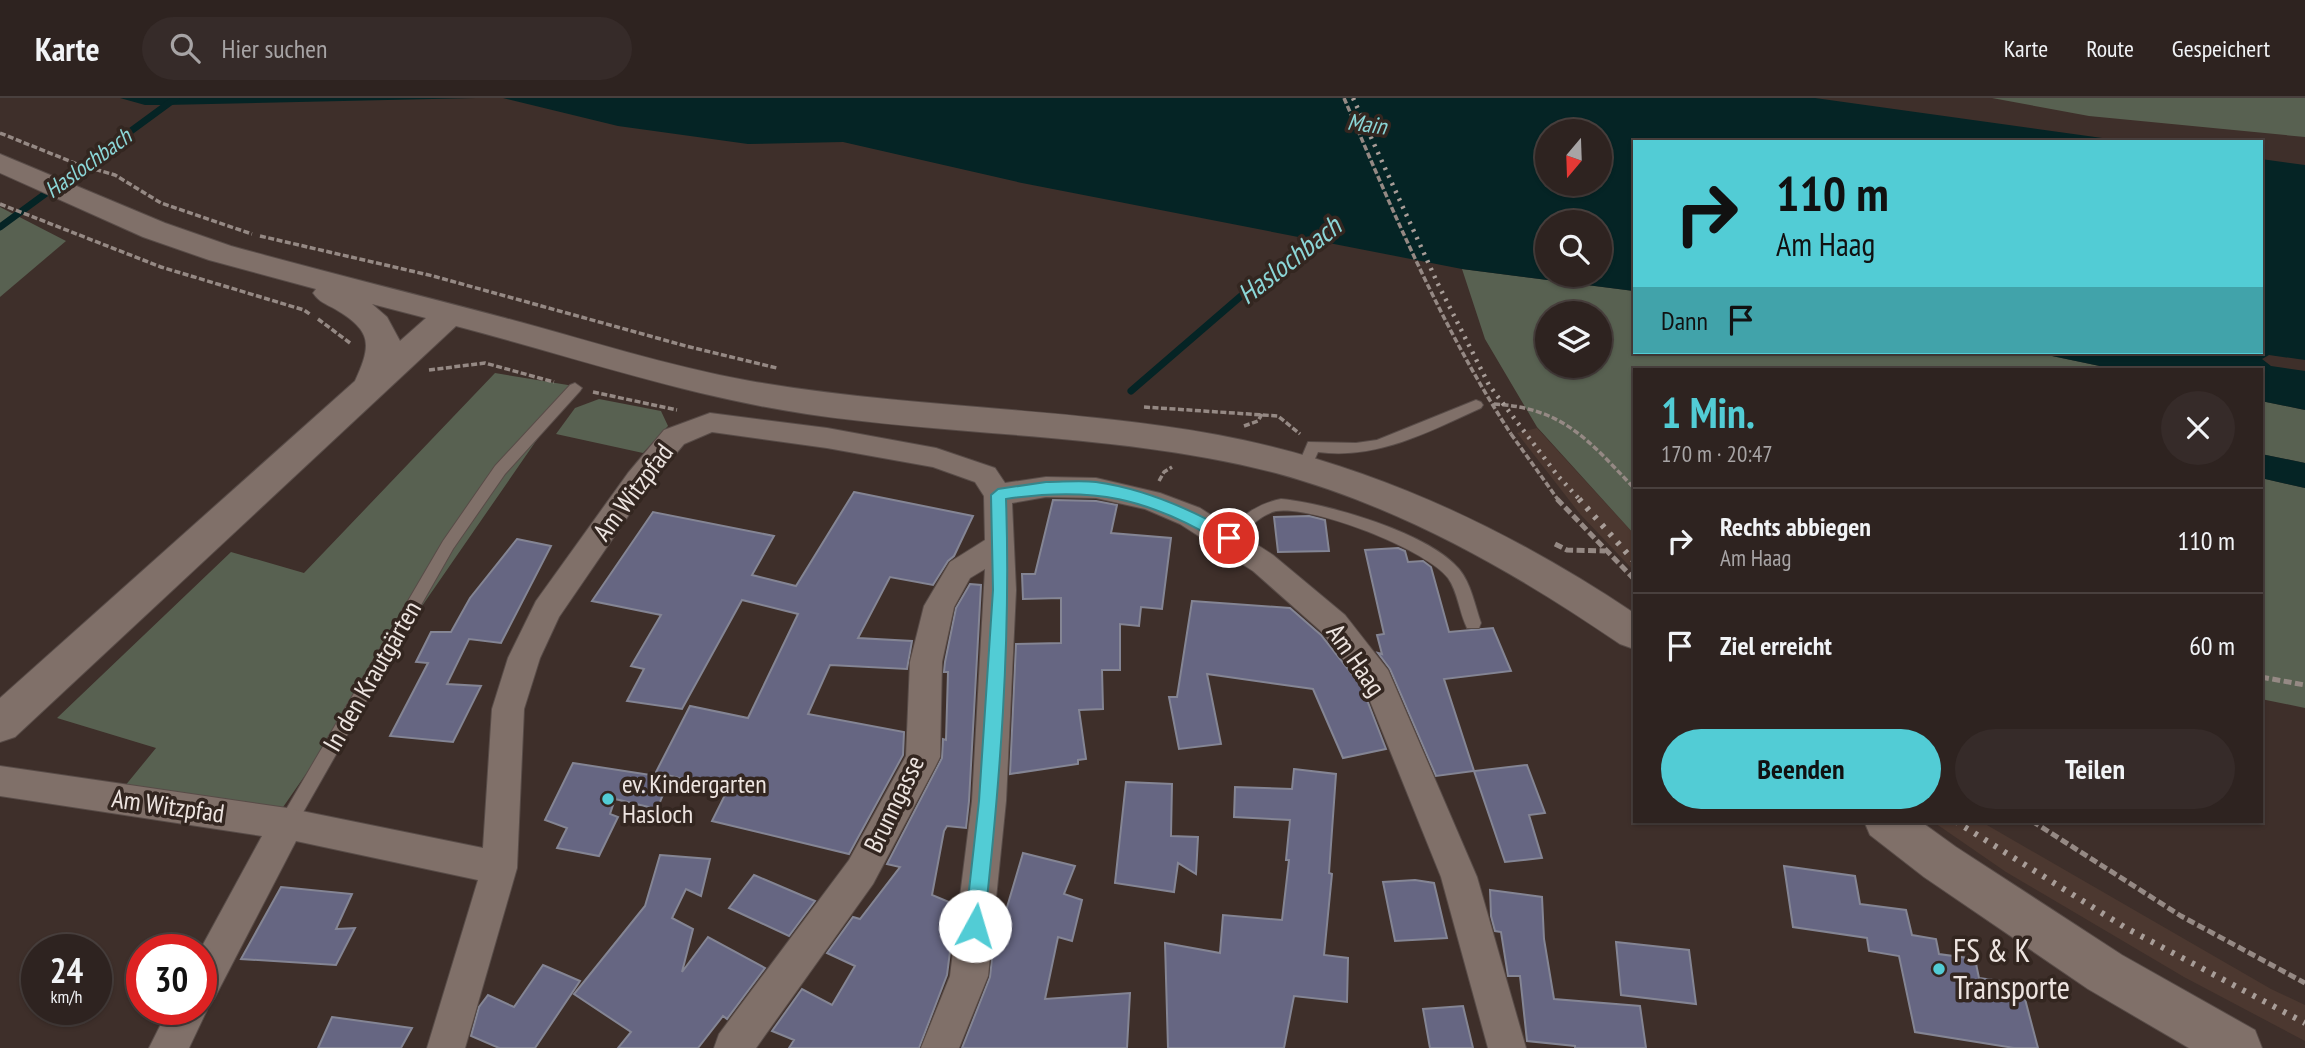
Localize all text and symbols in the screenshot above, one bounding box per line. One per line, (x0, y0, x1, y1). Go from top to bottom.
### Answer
search box (142, 17, 632, 80)
text: Karte (35, 27, 100, 70)
icon: search (166, 29, 204, 67)
text: Hier suchen (222, 32, 327, 65)
text: Karte (2004, 33, 2048, 64)
text: Route (2086, 33, 2134, 64)
text: Gespeichert (2172, 33, 2270, 64)
water label: Main (1346, 106, 1390, 141)
north arrow (1535, 119, 1612, 196)
map controls (1535, 119, 1612, 378)
water label: Haslochbach (39, 120, 138, 204)
text: 110 m (1776, 161, 1889, 225)
icon: right (1661, 168, 1752, 259)
water label: Haslochbach (1229, 206, 1350, 312)
button: search (1535, 210, 1612, 287)
text: Am Haag (1776, 223, 1875, 265)
button: layers (1535, 301, 1612, 378)
icon: arrive (1722, 301, 1760, 339)
text: Dann (1661, 304, 1708, 337)
text: 1 Min. (1661, 385, 1755, 440)
button: close (2161, 391, 2235, 465)
street label: Am Witzpfad (585, 437, 680, 547)
text: 170 m · 20:47 (1661, 439, 1773, 468)
pin (1199, 508, 1259, 568)
text: Rechts abbiegen (1720, 510, 1871, 543)
icon: arrive (1210, 519, 1248, 557)
icon: right (1661, 522, 1699, 560)
text: 110 m (2177, 524, 2235, 557)
text: Am Haag (1720, 543, 1791, 572)
street label: In den Krautgärten (315, 595, 428, 757)
street label: Am Haag (1320, 617, 1393, 702)
icon: arrive (1661, 627, 1699, 665)
text: Ziel erreicht (1720, 629, 1832, 662)
text: 60 m (2189, 629, 2235, 662)
button: Beenden (1661, 729, 1941, 809)
button: Teilen (1955, 729, 2235, 809)
street label: Brunngasse (856, 750, 931, 857)
place label: ev. Kindergarten Hasloch (622, 767, 767, 830)
street label: Am Witzpfad (110, 781, 226, 830)
marker: ev. Kindergarten Hasloch (600, 791, 616, 807)
position arrow (938, 889, 1012, 963)
place label: FS & K Transporte (1953, 929, 2070, 1008)
speed limit sign: 30 (126, 934, 217, 1025)
text: 24 (50, 947, 83, 993)
marker: FS & K Transporte (1931, 961, 1947, 977)
text: km/h (51, 985, 82, 1008)

